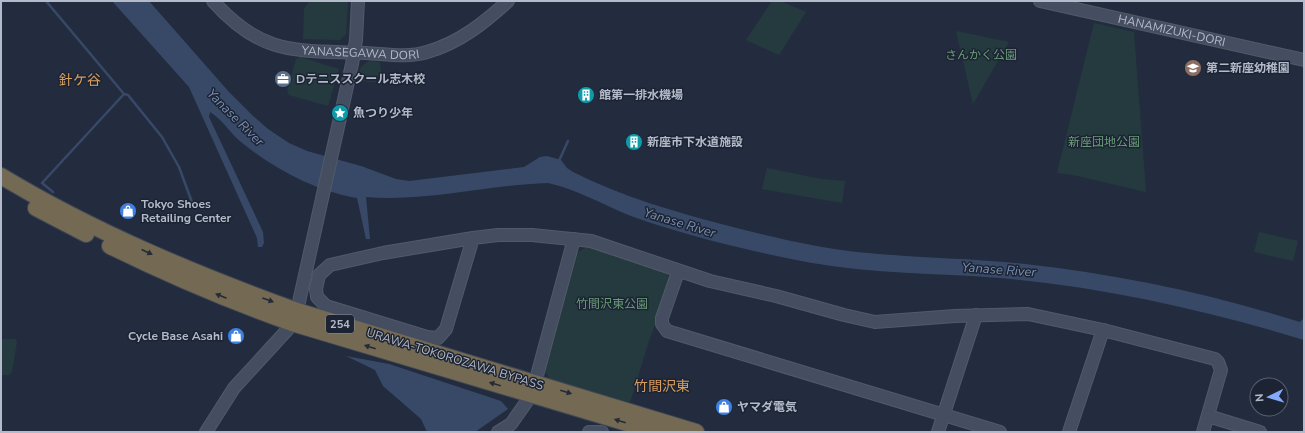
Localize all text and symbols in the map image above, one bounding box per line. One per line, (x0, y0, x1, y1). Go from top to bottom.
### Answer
street label: HANAMIZUKI-DORI (1117, 11, 1227, 50)
street label: YANASEGAWA DORI (300, 42, 420, 63)
park label: さんかく公園 (945, 47, 1017, 63)
school or university icon: 第二新座幼稚園 (1183, 58, 1203, 78)
place label: 第二新座幼稚園 (1206, 60, 1290, 76)
office icon: Dテニススクール志木校 (273, 69, 293, 89)
district label: 針ケ谷 (59, 71, 101, 90)
place label: Dテニススクール志木校 (296, 71, 425, 87)
water label: Yanase River (203, 85, 268, 151)
building icon: 館第一排水機場 (576, 85, 596, 105)
place label: 館第一排水機場 (599, 87, 683, 103)
place icon: 魚つり少年 (330, 103, 350, 123)
place label: 魚つり少年 (353, 105, 413, 121)
building icon: 新座市下水道施設 (624, 132, 644, 152)
place label: 新座市下水道施設 (647, 134, 743, 150)
park label: 新座団地公園 (1068, 134, 1140, 150)
place label: Tokyo Shoes Retailing Center (141, 196, 231, 226)
shop icon: Tokyo Shoes Retailing Center (118, 201, 138, 221)
water label: Yanase River (642, 203, 718, 243)
one-way arrow (142, 249, 153, 255)
water label: Yanase River (961, 258, 1037, 282)
one-way arrow (215, 293, 226, 299)
park label: 竹間沢東公園 (576, 296, 648, 312)
one-way arrow (262, 298, 274, 304)
road number: 254 (326, 315, 354, 333)
street label: URAWA-TOKOROZAWA BYPASS (364, 324, 546, 394)
shop icon: Cycle Base Asahi (226, 326, 246, 346)
place label: Cycle Base Asahi (128, 328, 223, 344)
one-way arrow (364, 344, 376, 350)
district label: 竹間沢東 (634, 377, 690, 396)
north arrow (1249, 377, 1289, 417)
one-way arrow (489, 380, 501, 386)
one-way arrow (560, 389, 572, 395)
text: N (1252, 393, 1267, 403)
shop icon: ヤマダ電気 (714, 397, 734, 417)
place label: ヤマダ電気 (737, 399, 797, 415)
one-way arrow (613, 418, 625, 424)

